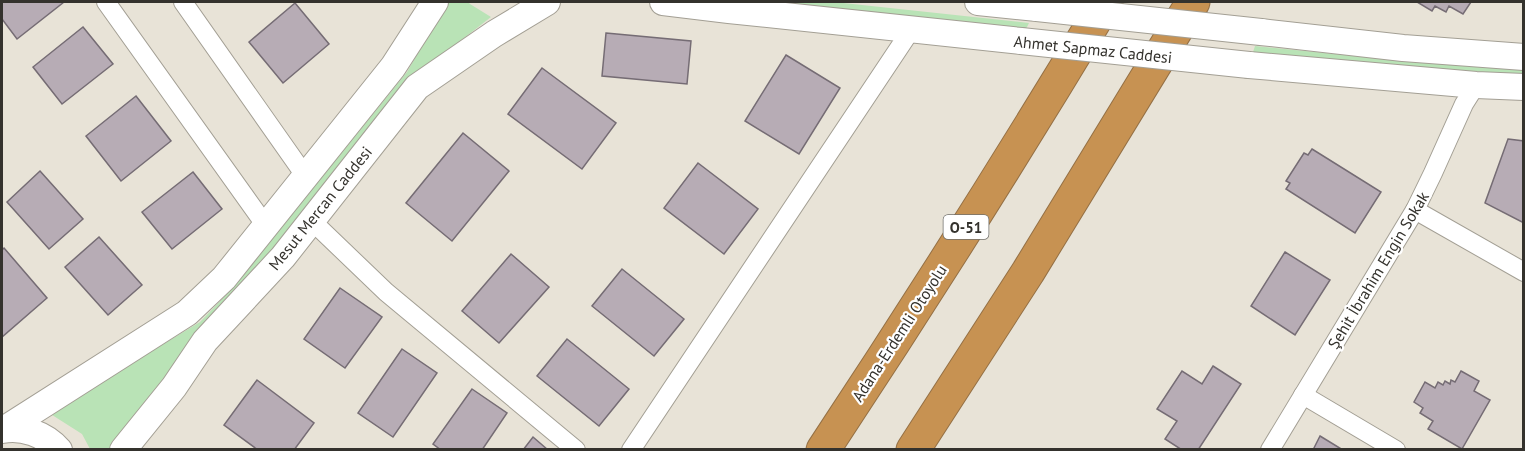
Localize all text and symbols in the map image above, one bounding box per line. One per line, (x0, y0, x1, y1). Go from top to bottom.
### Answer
street label: Ahmet Sapmaz Caddesi (1013, 31, 1173, 67)
street label: Mesut Mercan Caddesi (264, 142, 376, 274)
street label: Şehit İbrahim Engin Sokak (1323, 187, 1433, 352)
road number: O-51 (944, 215, 988, 239)
street label: Adana-Erdemli Otoyolu (847, 261, 951, 405)

